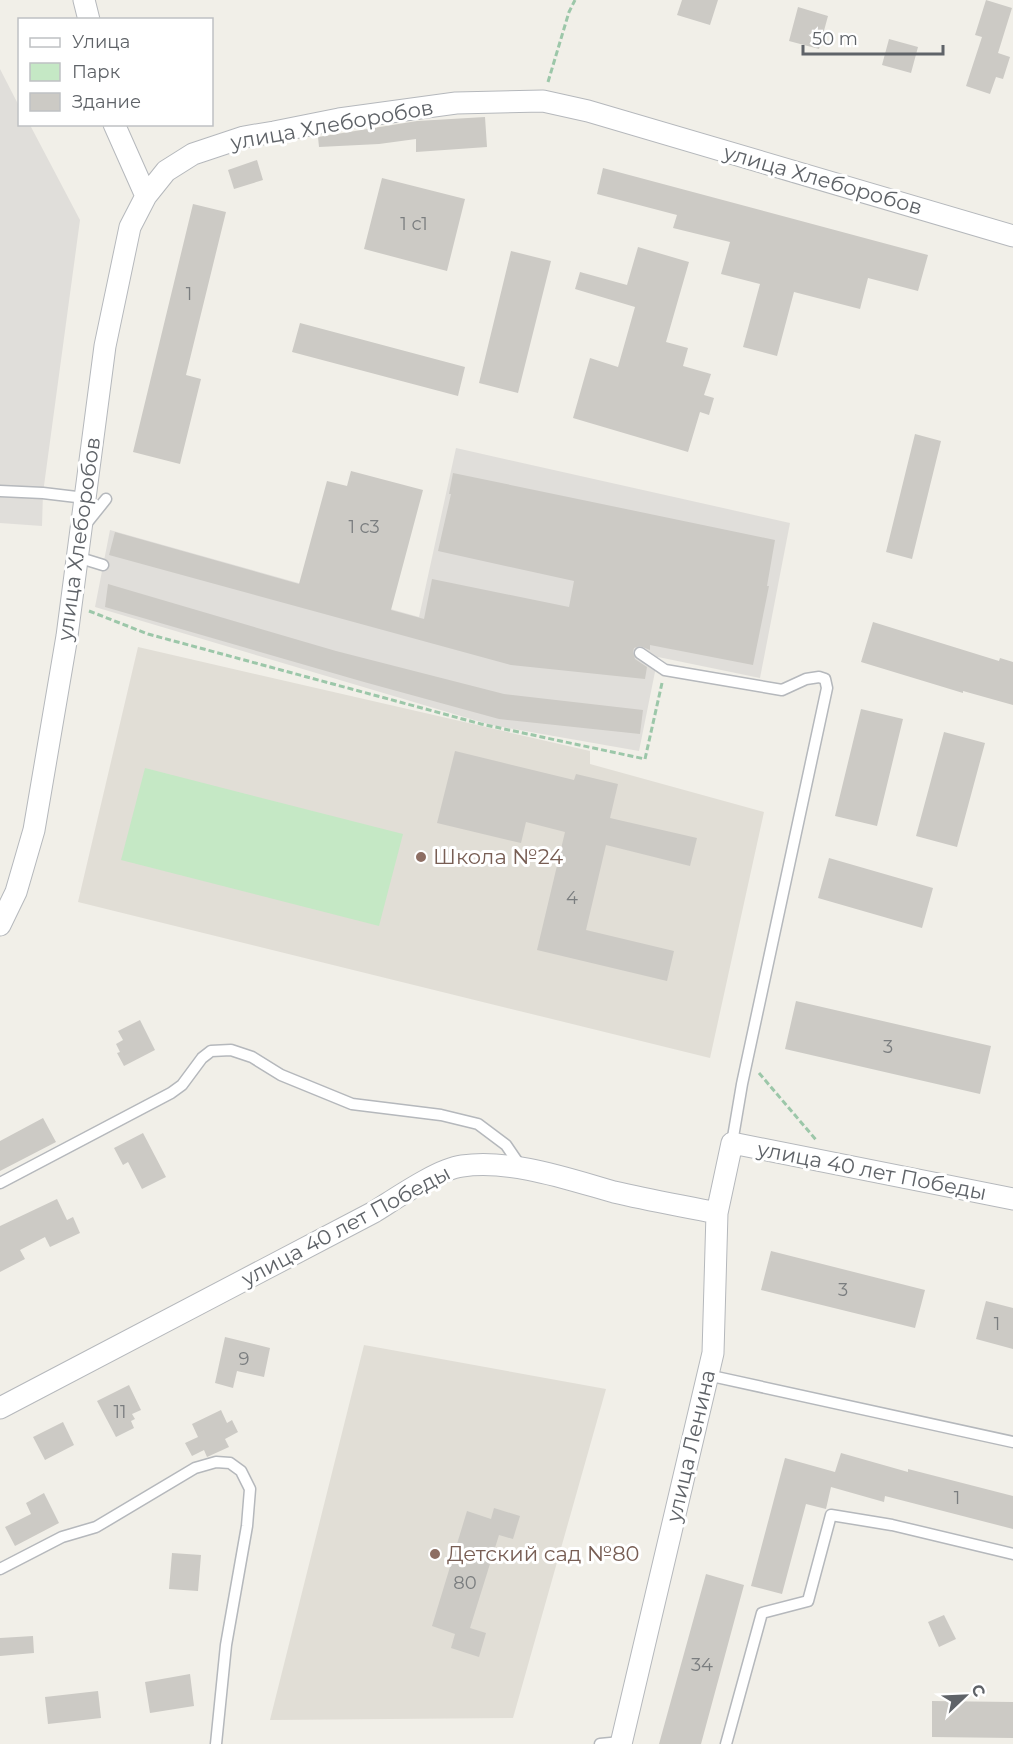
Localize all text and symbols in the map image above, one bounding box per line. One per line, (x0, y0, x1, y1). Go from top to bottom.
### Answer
legend (18, 18, 213, 126)
scale bar (803, 18, 942, 56)
text: 50 m (812, 28, 858, 50)
text: Улица (72, 31, 130, 53)
text: Парк (72, 61, 121, 83)
text: Здание (72, 91, 141, 113)
street label: улица Хлеборобов (228, 94, 435, 155)
street label: улица Хлеборобов (720, 139, 925, 220)
house number: 1 с1 (400, 213, 428, 235)
house number: 1 (186, 283, 192, 305)
street label: улица Хлеборобов (52, 435, 105, 643)
house number: 1 с3 (348, 516, 380, 538)
place label: Школа №24 (433, 844, 563, 869)
marker: Школа №24 (414, 850, 428, 864)
house number: 4 (566, 887, 578, 909)
house number: 3 (883, 1036, 893, 1058)
street label: улица 40 лет Победы (754, 1136, 989, 1205)
street label: улица 40 лет Победы (236, 1160, 454, 1292)
house number: 3 (838, 1279, 848, 1301)
house number: 1 (994, 1313, 1000, 1335)
house number: 9 (239, 1348, 250, 1370)
street label: улица Ленина (661, 1367, 720, 1525)
house number: 11 (114, 1401, 127, 1423)
house number: 1 (954, 1487, 960, 1509)
place label: Детский сад №80 (447, 1541, 639, 1566)
marker: Детский сад №80 (428, 1547, 442, 1561)
house number: 80 (453, 1572, 477, 1594)
house number: 34 (691, 1654, 713, 1676)
north arrow (935, 1666, 995, 1726)
text: С (967, 1681, 990, 1700)

